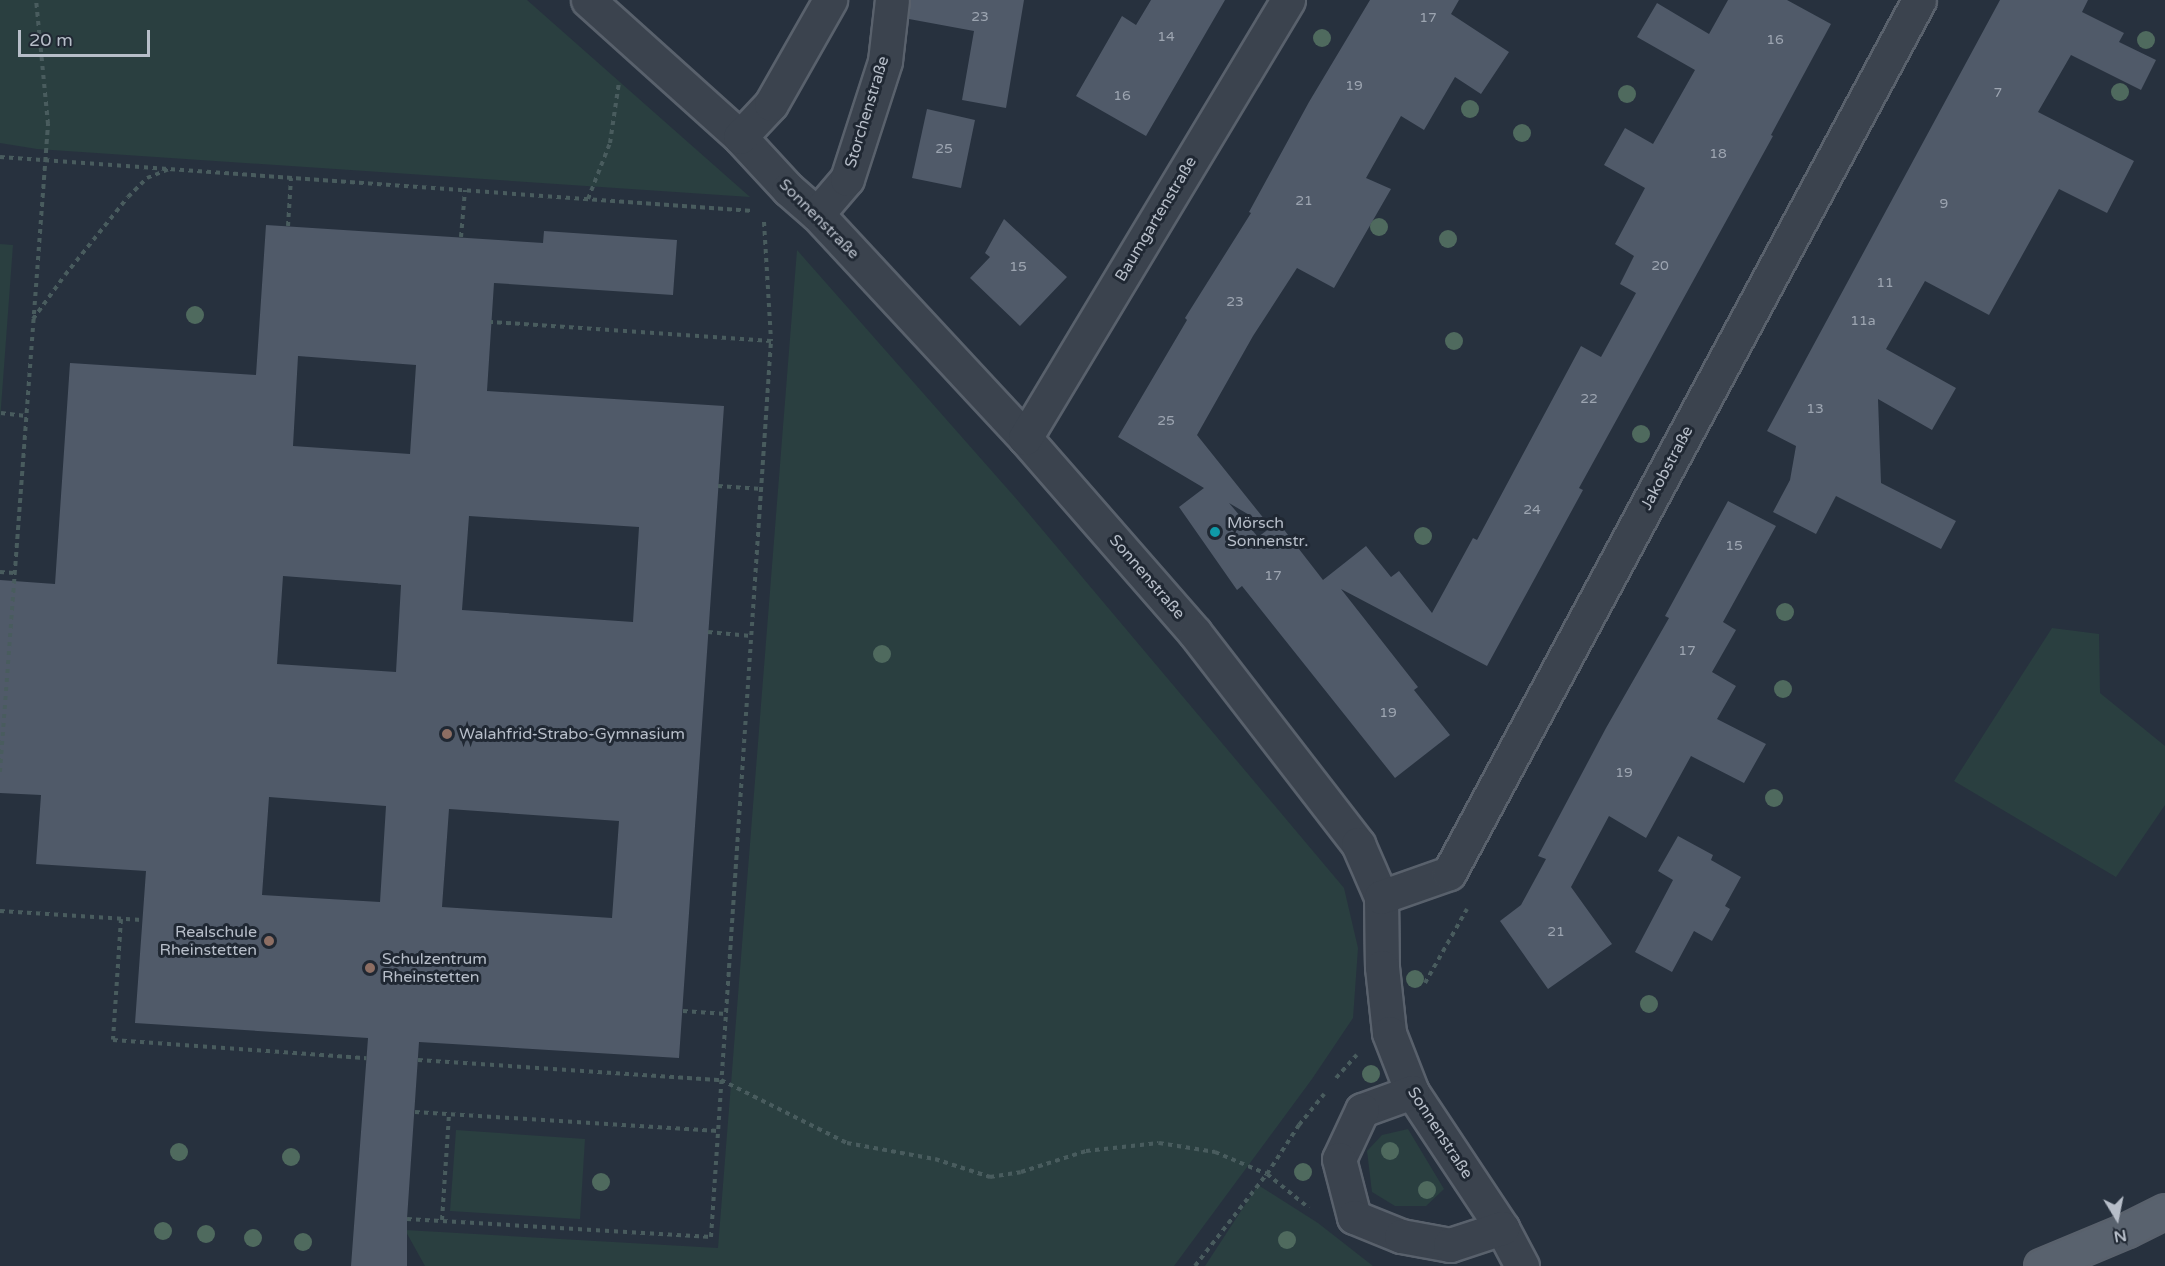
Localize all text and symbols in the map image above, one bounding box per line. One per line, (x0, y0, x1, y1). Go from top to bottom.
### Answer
house number: 23 (971, 9, 989, 25)
house number: 17 (1419, 10, 1437, 26)
scale bar (21, 18, 153, 56)
text: 20 m (29, 29, 73, 51)
house number: 14 (1157, 29, 1175, 45)
house number: 16 (1766, 32, 1784, 48)
street label: Storchenstraße (841, 54, 893, 170)
house number: 19 (1345, 78, 1363, 94)
house number: 7 (1994, 85, 2002, 101)
house number: 16 (1113, 88, 1131, 104)
house number: 25 (935, 141, 953, 157)
house number: 18 (1709, 146, 1727, 162)
street label: Baumgartenstraße (1111, 153, 1201, 285)
street label: Sonnenstraße (775, 175, 863, 263)
house number: 21 (1295, 193, 1313, 209)
house number: 9 (1940, 196, 1948, 212)
house number: 20 (1651, 258, 1669, 274)
house number: 15 (1009, 259, 1027, 275)
house number: 11 (1876, 275, 1894, 291)
house number: 23 (1226, 294, 1244, 310)
house number: 11a (1850, 313, 1876, 329)
house number: 22 (1580, 391, 1598, 407)
house number: 13 (1806, 401, 1824, 417)
house number: 25 (1157, 413, 1175, 429)
street label: Jakobstraße (1637, 423, 1697, 513)
house number: 24 (1523, 502, 1541, 518)
place label: Mörsch Sonnenstr. (1227, 513, 1308, 551)
marker: Mörsch Sonnenstr. (1208, 525, 1222, 539)
street label: Sonnenstraße (1105, 531, 1189, 623)
house number: 15 (1725, 538, 1743, 554)
house number: 17 (1264, 568, 1282, 584)
house number: 17 (1678, 643, 1696, 659)
house number: 19 (1379, 705, 1397, 721)
place label: Walahfrid-Strabo-Gymnasium (459, 724, 685, 744)
marker: Walahfrid-Strabo-Gymnasium (440, 727, 454, 741)
house number: 19 (1615, 765, 1633, 781)
place label: Realschule Rheinstetten (159, 922, 257, 960)
house number: 21 (1547, 924, 1565, 940)
marker: Realschule Rheinstetten (262, 934, 276, 948)
place label: Schulzentrum Rheinstetten (382, 949, 487, 987)
marker: Schulzentrum Rheinstetten (363, 961, 377, 975)
street label: Sonnenstraße (1403, 1084, 1477, 1182)
north arrow (2087, 1188, 2147, 1248)
text: N (2112, 1225, 2128, 1247)

